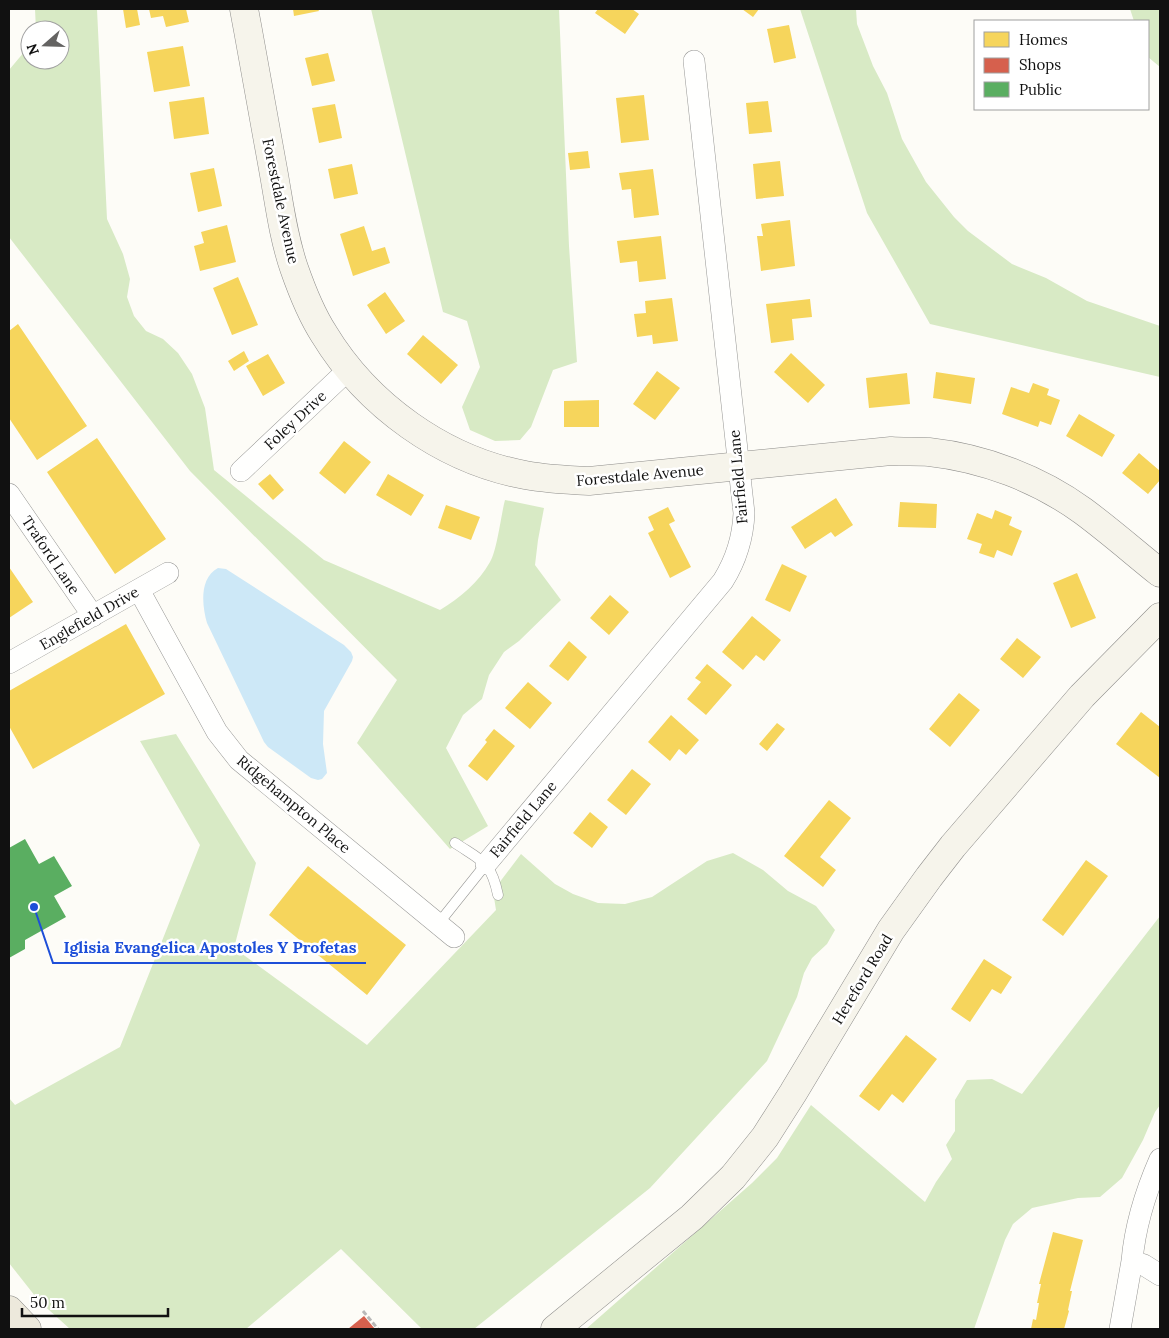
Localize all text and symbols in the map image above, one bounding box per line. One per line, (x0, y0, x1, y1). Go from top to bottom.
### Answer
north arrow (20, 20, 70, 70)
legend (974, 20, 1149, 110)
text: Homes (1019, 30, 1068, 49)
text: N (22, 41, 43, 58)
text: Shops (1019, 55, 1061, 74)
text: Public (1019, 80, 1062, 99)
street label: Forestdale Avenue (258, 137, 304, 265)
street label: Foley Drive (260, 386, 330, 454)
street label: Fairfield Lane (724, 429, 752, 525)
street label: Forestdale Avenue (576, 460, 704, 490)
street label: Traford Lane (18, 512, 84, 598)
street label: Englefield Drive (36, 582, 142, 654)
street label: Ridgehampton Place (233, 751, 355, 857)
street label: Fairfield Lane (485, 777, 561, 861)
street label: Hereford Road (828, 930, 896, 1028)
callout: Iglisia Evangelica Apostoles Y Profetas (53, 932, 366, 963)
text: Iglisia Evangelica Apostoles Y Profetas (64, 937, 357, 957)
scale bar (22, 1286, 169, 1318)
text: 50 m (30, 1293, 65, 1312)

